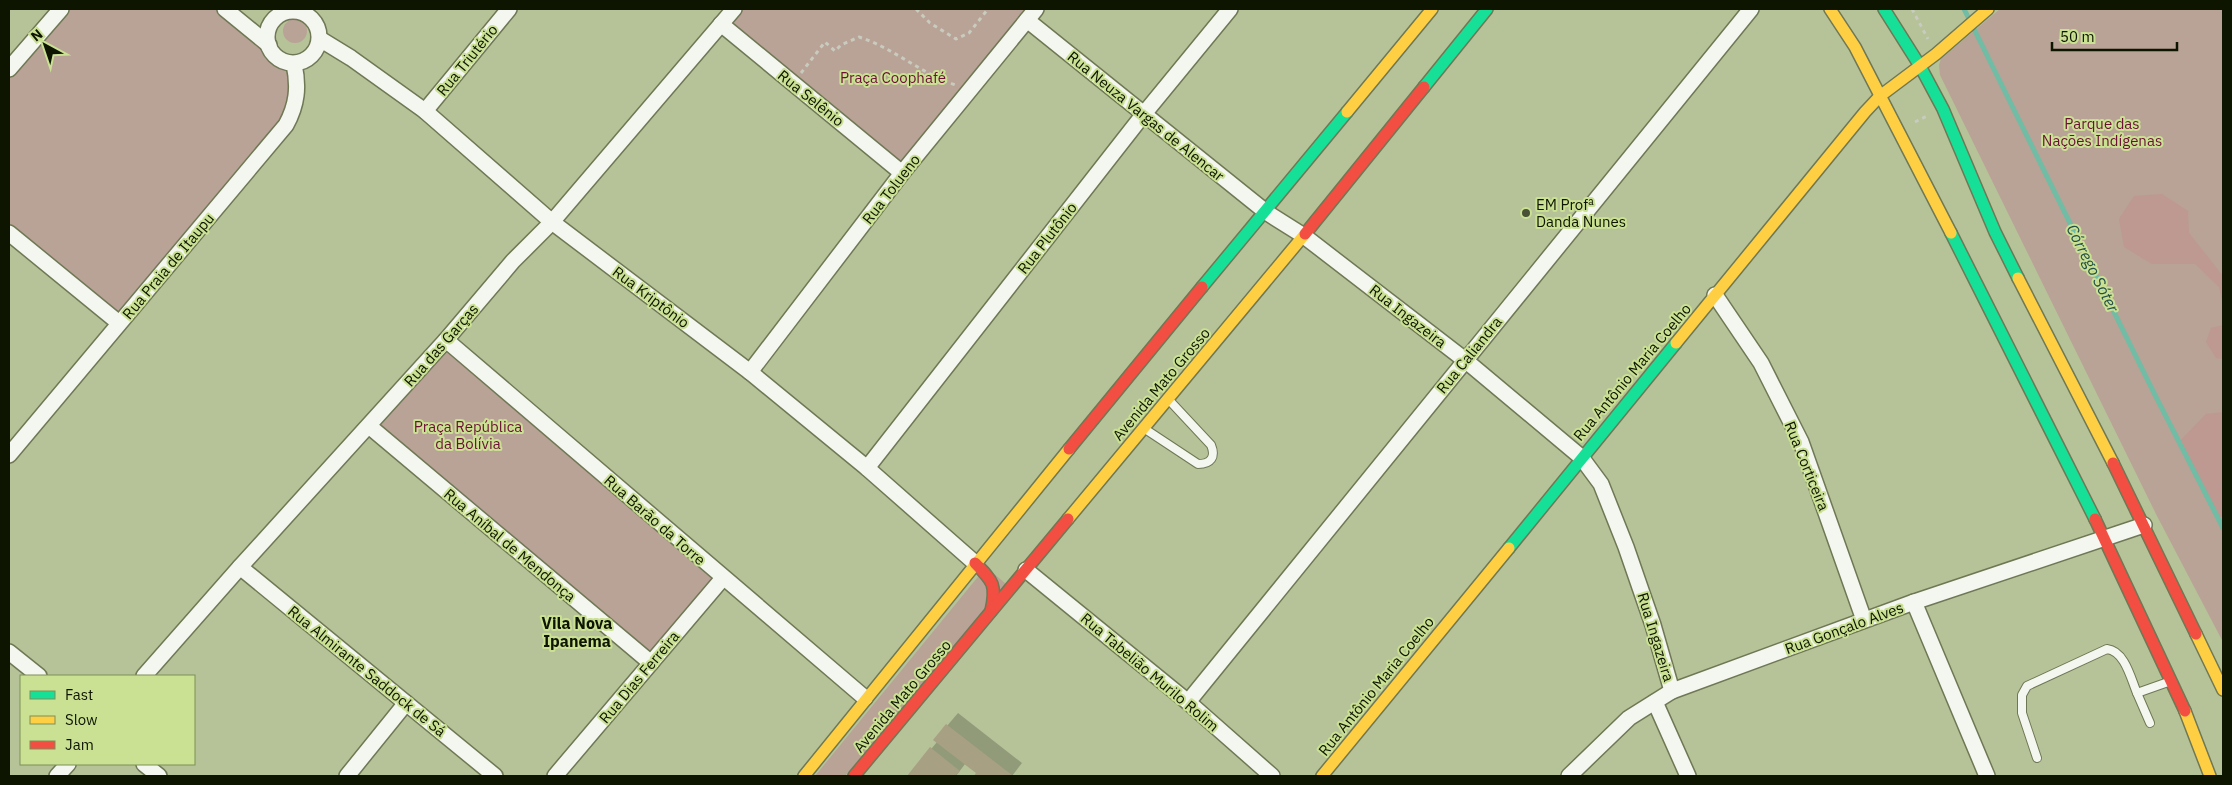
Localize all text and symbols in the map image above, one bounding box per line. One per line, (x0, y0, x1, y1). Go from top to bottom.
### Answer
north arrow (20, 20, 70, 70)
street label: Rua Triutério (432, 20, 502, 100)
scale bar (2052, 20, 2177, 52)
text: N (27, 25, 46, 45)
text: 50 m (2060, 27, 2095, 46)
street label: Rua Neuza Vargas de Alencar (1064, 47, 1229, 185)
street label: Rua Selênio (774, 66, 848, 130)
park label: Praça Coophafé (840, 68, 946, 87)
park label: Parque das Nações Indígenas (2042, 114, 2162, 150)
street label: Rua Tolueno (858, 150, 924, 228)
place label: EM Profª Danda Nunes (1536, 195, 1626, 231)
street label: Rua Plutônio (1013, 198, 1081, 278)
marker: EM Profª Danda Nunes (1520, 207, 1532, 219)
street label: Rua Praia de Itaupu (118, 209, 218, 323)
water label: Córrego Sóter (2062, 221, 2124, 316)
street label: Rua Kriptônio (609, 262, 693, 332)
street label: Rua Ingazeira (1366, 280, 1450, 352)
street label: Rua Antônio Maria Coelho (1569, 299, 1695, 445)
street label: Rua das Garças (400, 300, 482, 390)
street label: Rua Caliandra (1432, 313, 1506, 397)
street label: Avenida Mato Grosso (1108, 324, 1214, 444)
park label: Praça República da Bolívia (414, 417, 522, 453)
street label: Rua Corticeira (1780, 418, 1834, 514)
street label: Rua Barão da Torre (600, 471, 710, 569)
street label: Rua Aníbal de Mendonça (440, 484, 580, 606)
street label: Rua Ingazeira (1633, 590, 1679, 684)
street label: Rua Gonçalo Alves (1782, 598, 1906, 658)
street label: Rua Almirante Saddock de Sá (284, 601, 450, 741)
street label: Rua Tabelião Murilo Rolim (1077, 609, 1223, 735)
district label: Vila Nova Ipanema (542, 613, 612, 651)
street label: Rua Antônio Maria Coelho (1314, 613, 1438, 759)
street label: Rua Dias Ferreira (595, 627, 683, 727)
street label: Avenida Mato Grosso (849, 636, 955, 756)
legend (20, 675, 195, 765)
text: Fast (65, 685, 93, 704)
text: Slow (65, 710, 98, 729)
text: Jam (65, 735, 94, 754)

